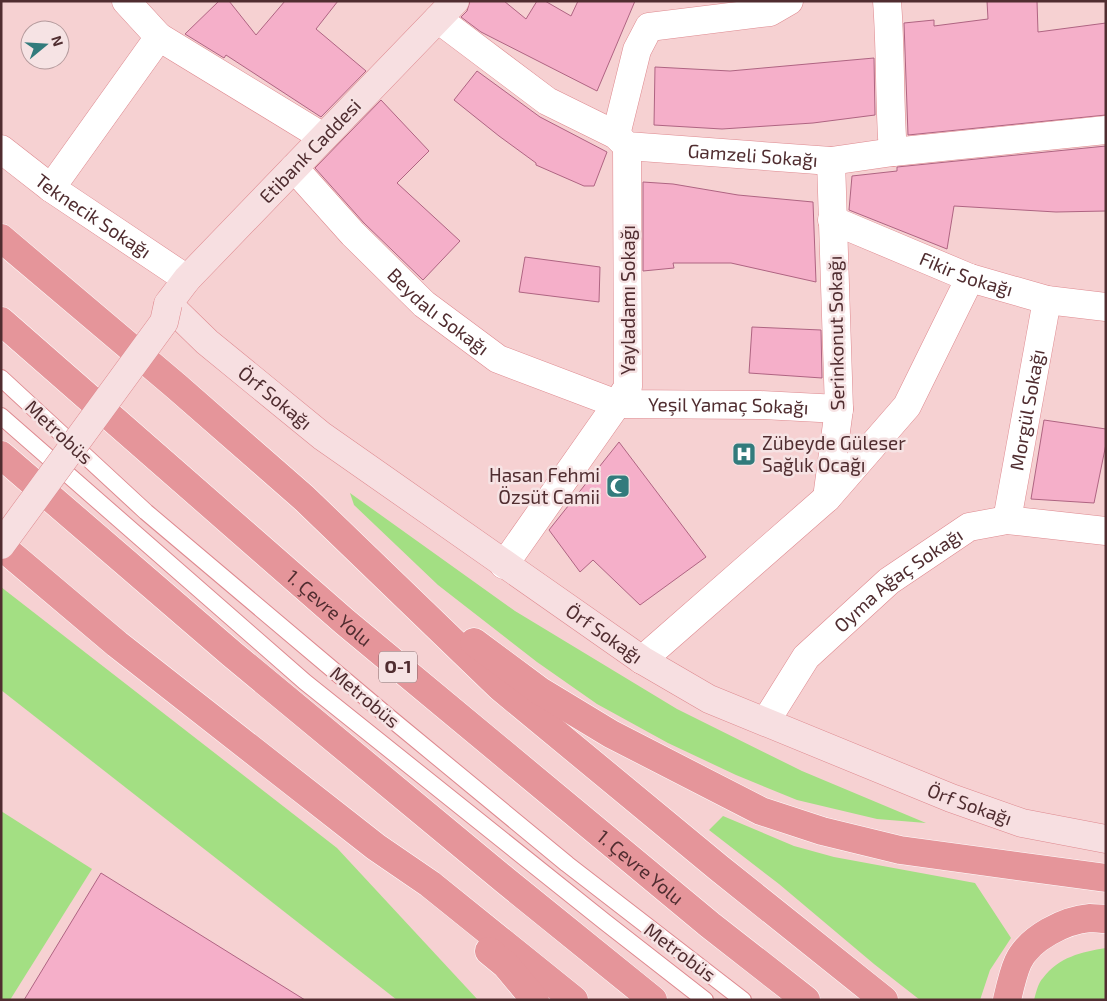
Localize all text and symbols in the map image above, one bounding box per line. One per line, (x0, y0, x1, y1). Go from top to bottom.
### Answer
north arrow (20, 20, 70, 70)
text: N (48, 33, 67, 48)
street label: Etibank Caddesi (254, 94, 365, 208)
street label: Gamzeli Sokağı (687, 138, 819, 171)
street label: Teknecik Sokağı (31, 168, 156, 263)
street label: Yayladamı Sokağı (616, 225, 639, 375)
street label: Fikir Sokağı (916, 246, 1016, 301)
street label: Serinkonut Sokağı (823, 255, 848, 411)
street label: Beydalı Sokağı (383, 263, 494, 359)
street label: Morgül Sokağı (1004, 347, 1049, 472)
street label: Örf Sokağı (234, 360, 317, 434)
street label: Yeşil Yamaç Sokağı (648, 392, 809, 418)
street label: Metrobüs (21, 395, 98, 469)
place label: Zübeyde Güleser Sağlık Ocağı (762, 431, 906, 476)
hospital icon: Zübeyde Güleser Sağlık Ocağı (731, 441, 757, 467)
place label: Hasan Fehmi Özsüt Camii (489, 463, 600, 508)
mosque icon: Hasan Fehmi Özsüt Camii (605, 473, 631, 499)
street label: Oyma Ağaç Sokağı (829, 523, 967, 637)
street label: 1. Çevre Yolu (282, 564, 377, 651)
street label: Örf Sokağı (562, 598, 647, 668)
road number: O-1 (379, 652, 417, 682)
street label: Metrobüs (326, 661, 405, 732)
street label: Örf Sokağı (924, 778, 1015, 830)
street label: 1. Çevre Yolu (593, 824, 689, 909)
street label: Metrobüs (640, 917, 721, 986)

